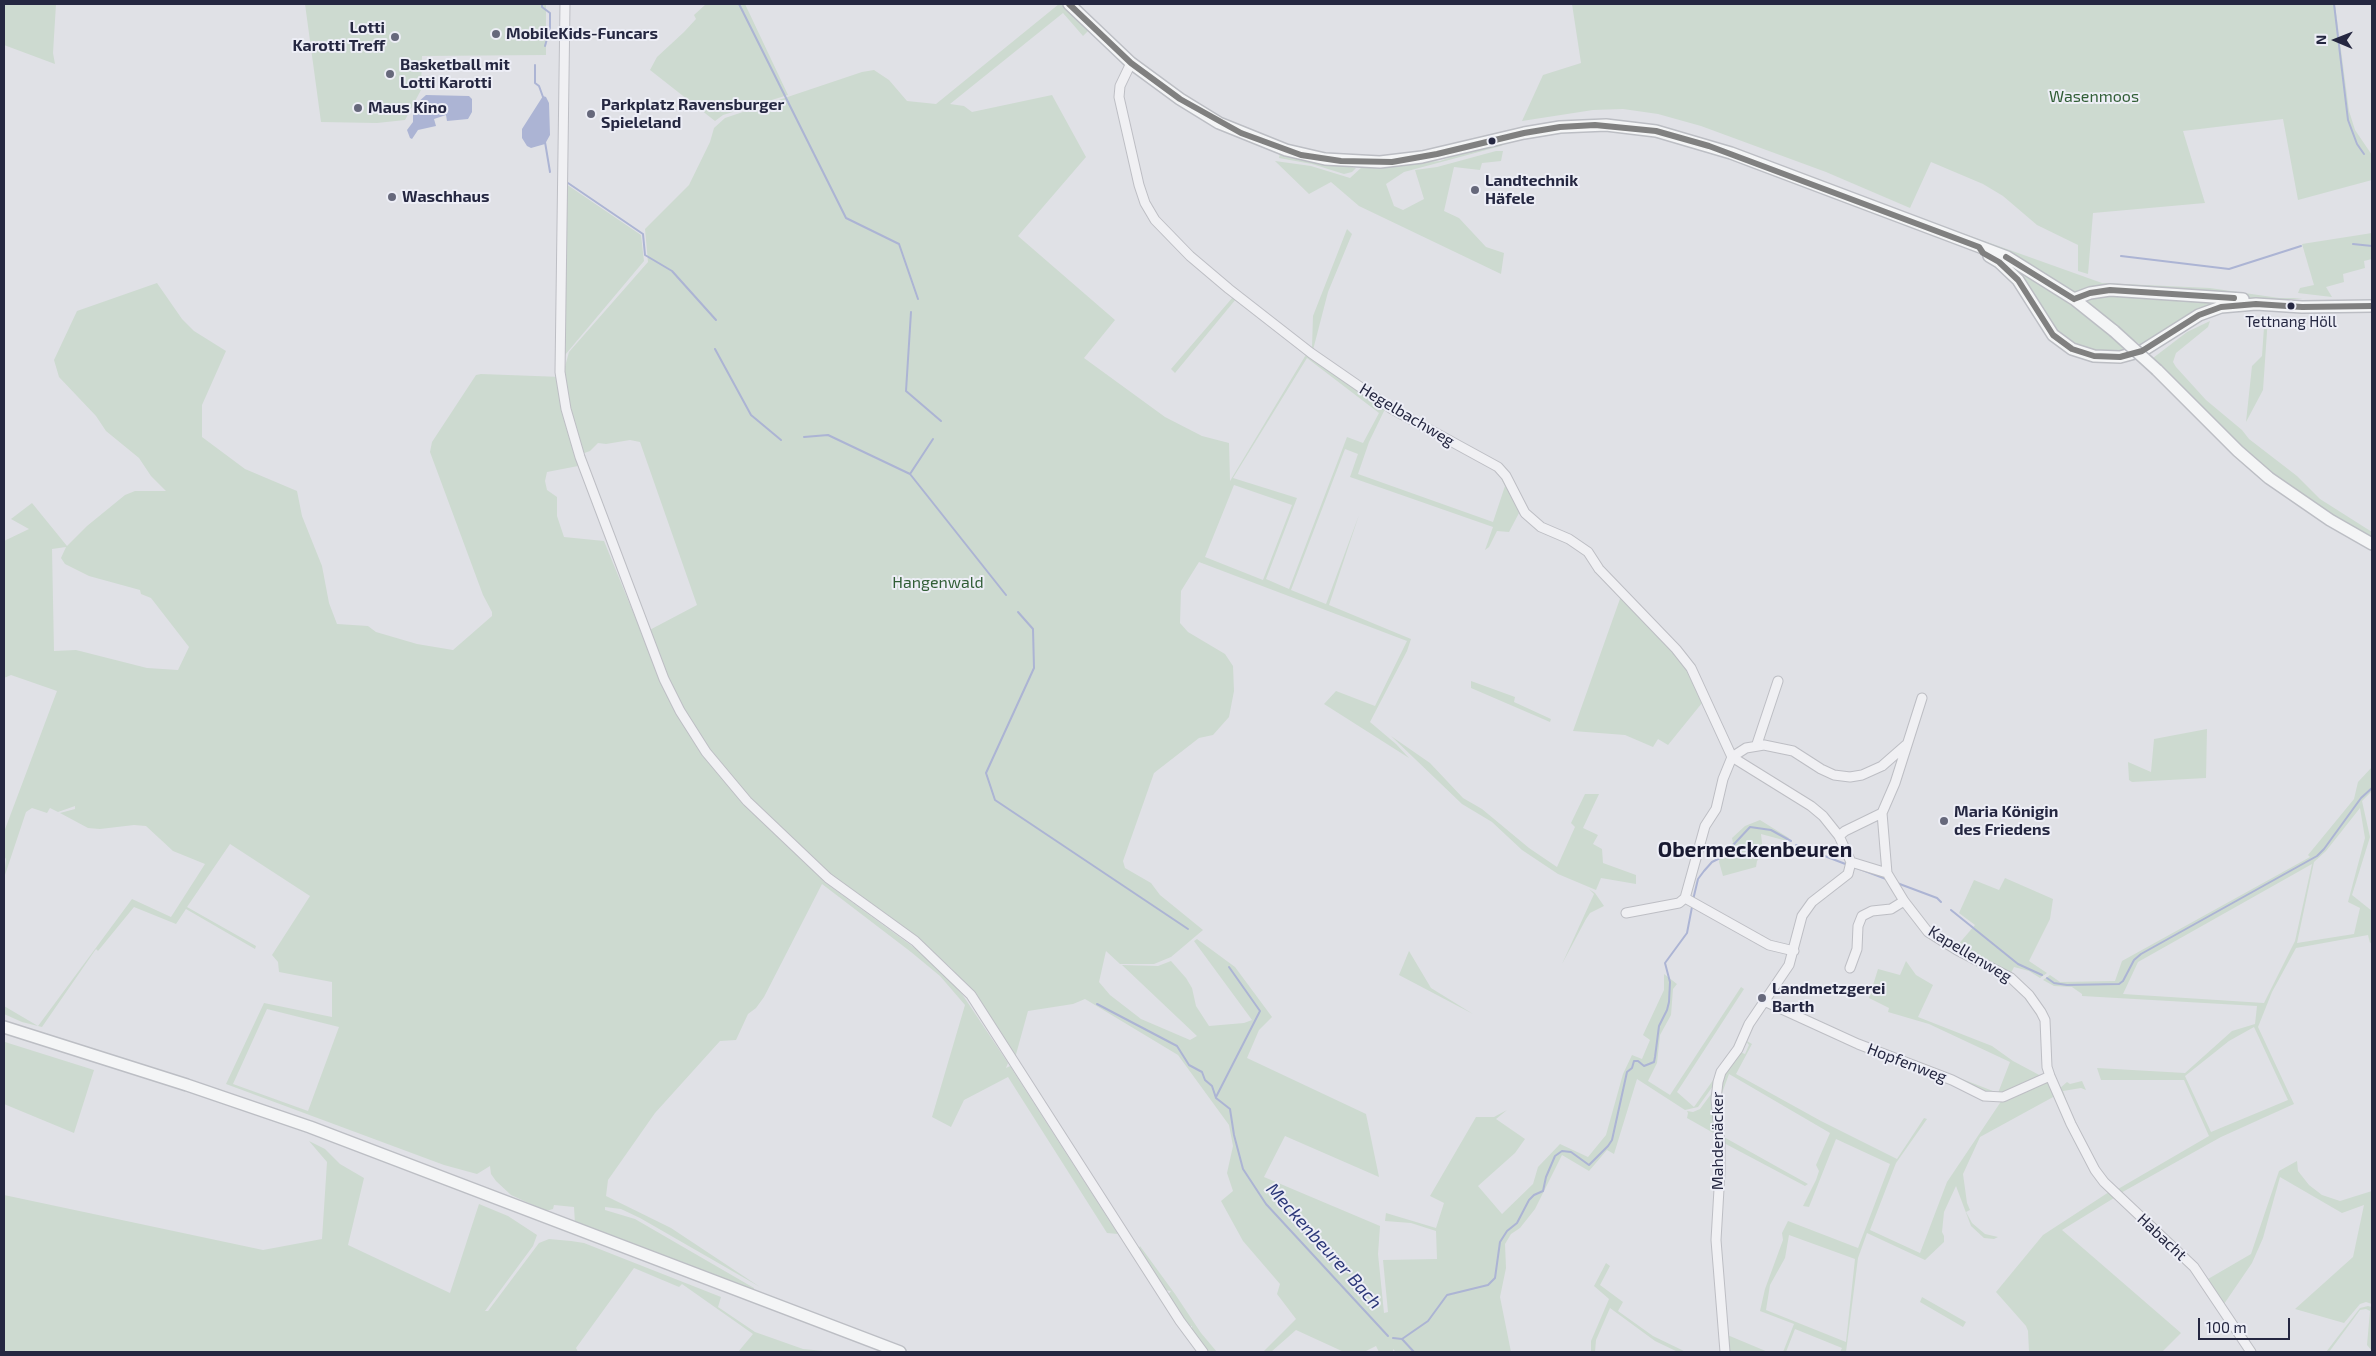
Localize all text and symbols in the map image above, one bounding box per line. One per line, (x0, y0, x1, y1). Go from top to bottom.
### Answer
north arrow (2311, 15, 2361, 65)
place label: Lotti Karotti Treff (292, 18, 385, 56)
place label: MobileKids-Funcars (506, 24, 658, 44)
marker: MobileKids-Funcars (490, 28, 502, 40)
marker: Lotti Karotti Treff (389, 31, 401, 43)
text: N (2312, 35, 2329, 45)
place label: Basketball mit Lotti Karotti (400, 55, 510, 93)
marker: Basketball mit Lotti Karotti (384, 68, 396, 80)
park label: Wasenmoos (2049, 87, 2139, 107)
place label: Parkplatz Ravensburger Spieleland (601, 95, 784, 133)
place label: Maus Kino (368, 98, 447, 118)
marker: Maus Kino (352, 102, 364, 114)
marker: Parkplatz Ravensburger Spieleland (585, 108, 597, 120)
unlabelled marker (1487, 136, 1497, 146)
place label: Landtechnik Häfele (1485, 171, 1578, 209)
marker: Landtechnik Häfele (1469, 184, 1481, 196)
place label: Waschhaus (402, 187, 490, 207)
marker: Waschhaus (386, 191, 398, 203)
marker: Tettnang Höll (2286, 301, 2296, 311)
place label: Tettnang Höll (2245, 313, 2337, 331)
street label: Hegelbachweg (1356, 379, 1458, 451)
park label: Hangenwald (892, 573, 984, 593)
place label: Maria Königin des Friedens (1954, 802, 2058, 840)
marker: Maria Königin des Friedens (1938, 815, 1950, 827)
district label: Obermeckenbeuren (1658, 837, 1852, 863)
street label: Kapellenweg (1925, 922, 2015, 986)
place label: Landmetzgerei Barth (1772, 979, 1885, 1017)
marker: Landmetzgerei Barth (1756, 992, 1768, 1004)
street label: Hopfenweg (1865, 1039, 1949, 1087)
street label: Mahdenäcker (1708, 1092, 1728, 1190)
water label: Meckenbeurer Bach (1262, 1179, 1386, 1313)
street label: Habacht (2133, 1209, 2191, 1265)
scale bar (2201, 1308, 2294, 1340)
text: 100 m (2206, 1318, 2247, 1336)

